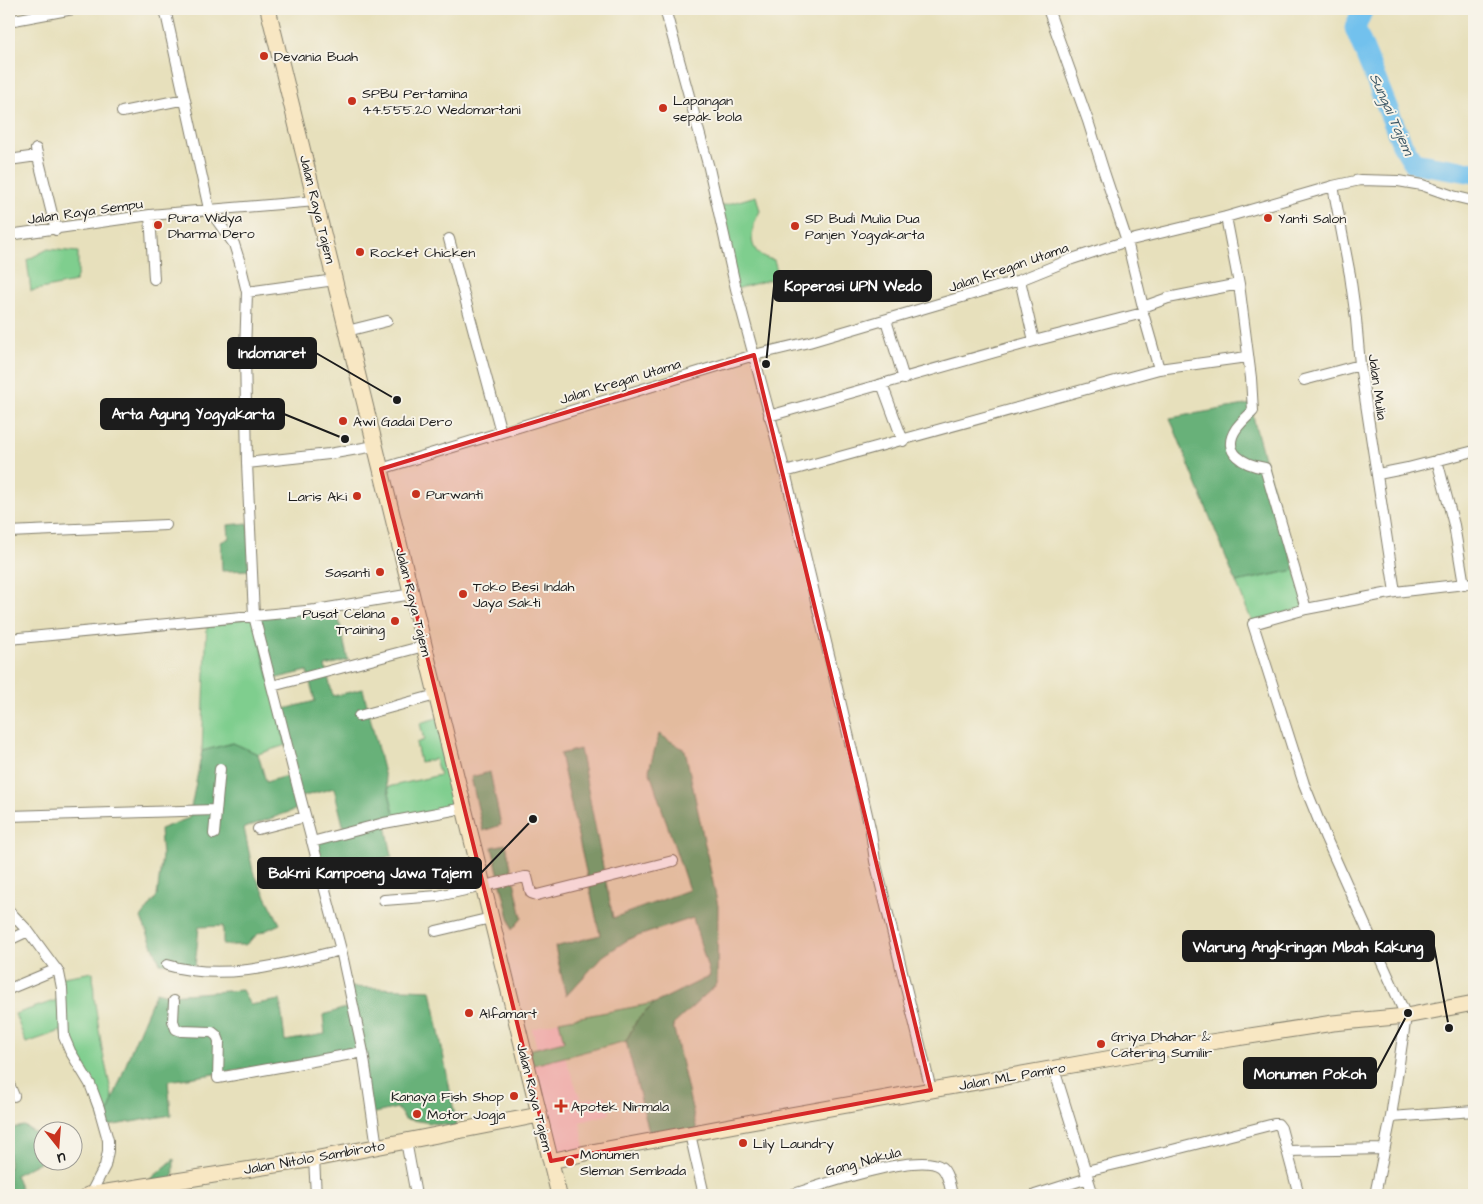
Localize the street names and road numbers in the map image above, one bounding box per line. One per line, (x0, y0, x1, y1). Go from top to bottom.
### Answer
street label: Jalan Raya Tajem (294, 153, 340, 266)
street label: Jalan Raya Sempu (26, 194, 144, 230)
street label: Jalan Kregan Utama (946, 238, 1071, 298)
street label: Jalan Mulia (1362, 353, 1392, 422)
street label: Jalan Kregan Utama (557, 354, 683, 410)
street label: Jalan Raya Tajem (390, 546, 436, 659)
street label: Jalan Raya Tajem (511, 1041, 557, 1154)
street label: Jalan ML Pamiro (957, 1058, 1067, 1096)
street label: Jalan Nitolo Sambiroto (242, 1136, 386, 1180)
street label: Gang Nakula (823, 1142, 903, 1182)

